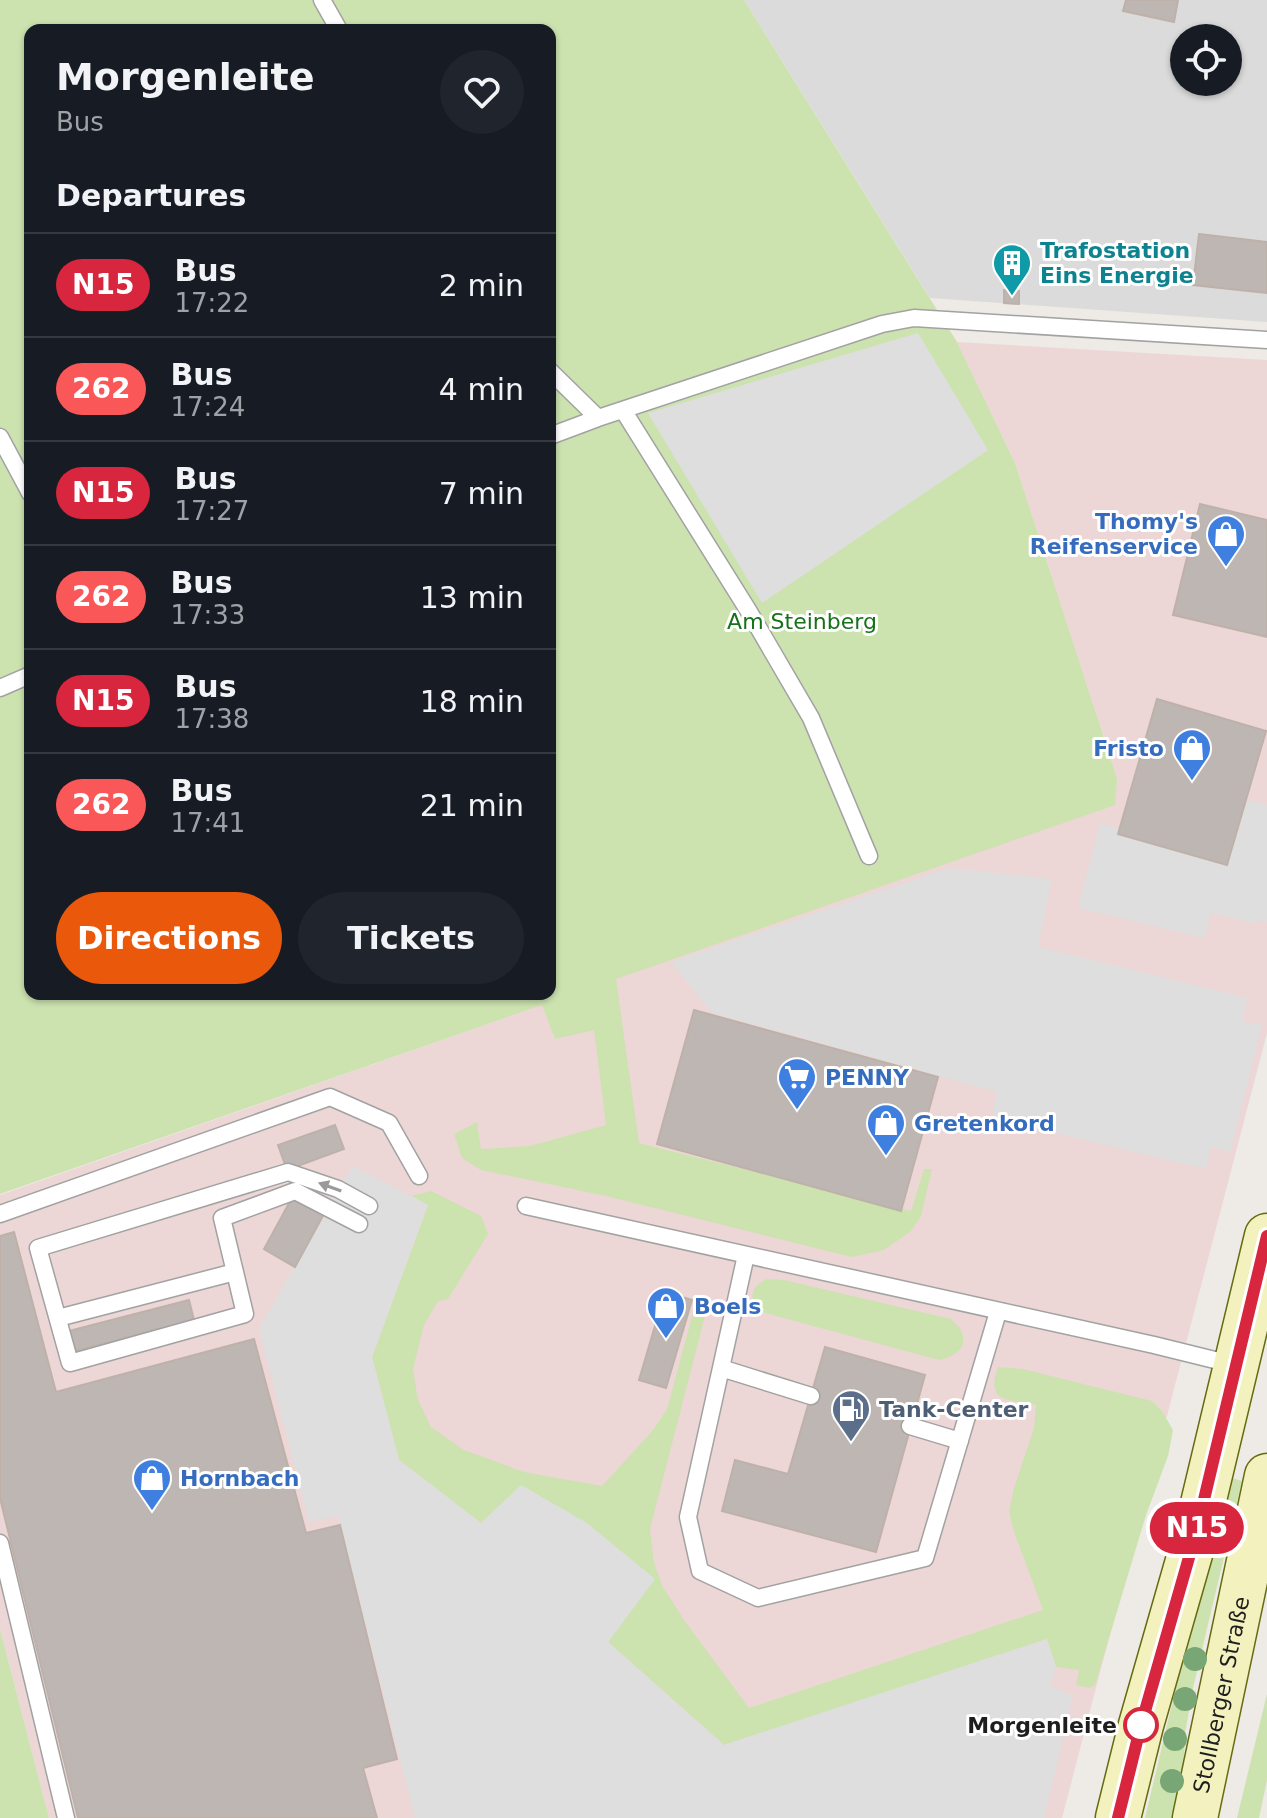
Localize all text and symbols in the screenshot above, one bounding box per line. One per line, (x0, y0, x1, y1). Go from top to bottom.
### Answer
map controls (1170, 24, 1242, 96)
button: locate (1170, 24, 1242, 96)
button: heart (440, 50, 524, 134)
text: Morgenleite (56, 55, 314, 99)
text: Bus (56, 107, 104, 137)
text: Departures (56, 178, 246, 213)
place label: Trafostation Eins Energie (1040, 238, 1194, 288)
building icon: Trafostation Eins Energie (991, 242, 1033, 297)
text: Bus (174, 253, 237, 288)
text: N15 (72, 268, 134, 301)
text: 2 min (439, 268, 524, 303)
text: 17:22 (174, 288, 249, 318)
text: Bus (170, 357, 233, 392)
text: 262 (72, 372, 130, 405)
text: 4 min (439, 372, 524, 407)
text: 17:24 (170, 392, 245, 422)
text: Bus (174, 461, 237, 496)
text: N15 (72, 476, 134, 509)
text: 7 min (439, 476, 524, 511)
text: 17:27 (174, 496, 249, 526)
place label: Thomy's Reifenservice (1030, 509, 1198, 559)
shop icon: Thomy's Reifenservice (1205, 513, 1247, 568)
text: Bus (170, 565, 233, 600)
text: 262 (72, 580, 130, 613)
text: 13 min (420, 580, 524, 615)
text: 17:33 (170, 600, 245, 630)
park label: Am Steinberg (727, 609, 877, 634)
text: Bus (174, 669, 237, 704)
text: N15 (72, 684, 134, 717)
text: 18 min (420, 684, 524, 719)
text: 17:38 (174, 704, 249, 734)
shop icon: Fristo (1171, 727, 1213, 782)
place label: Fristo (1093, 736, 1164, 761)
text: Bus (170, 773, 233, 808)
text: 262 (72, 788, 130, 821)
text: 21 min (420, 788, 524, 823)
text: 17:41 (170, 808, 245, 838)
button: Directions (56, 892, 282, 984)
button: Tickets (298, 892, 524, 984)
supermarket icon: PENNY (776, 1056, 818, 1111)
place label: PENNY (825, 1065, 910, 1090)
shop icon: Gretenkord (865, 1102, 907, 1157)
place label: Gretenkord (914, 1111, 1055, 1136)
one-way arrow (318, 1180, 342, 1193)
shop icon: Boels (645, 1285, 687, 1340)
place label: Boels (694, 1294, 761, 1319)
fuel station icon: Tank-Center (830, 1388, 872, 1443)
place label: Tank-Center (879, 1397, 1029, 1422)
shop icon: Hornbach (131, 1457, 173, 1512)
place label: Hornbach (180, 1466, 299, 1491)
line badge: N15 (1151, 1502, 1243, 1554)
text: N15 (1166, 1511, 1228, 1544)
street label: Stollberger Straße (1189, 1594, 1254, 1796)
marker: Morgenleite (1124, 1708, 1158, 1742)
place label: Morgenleite (967, 1713, 1117, 1738)

